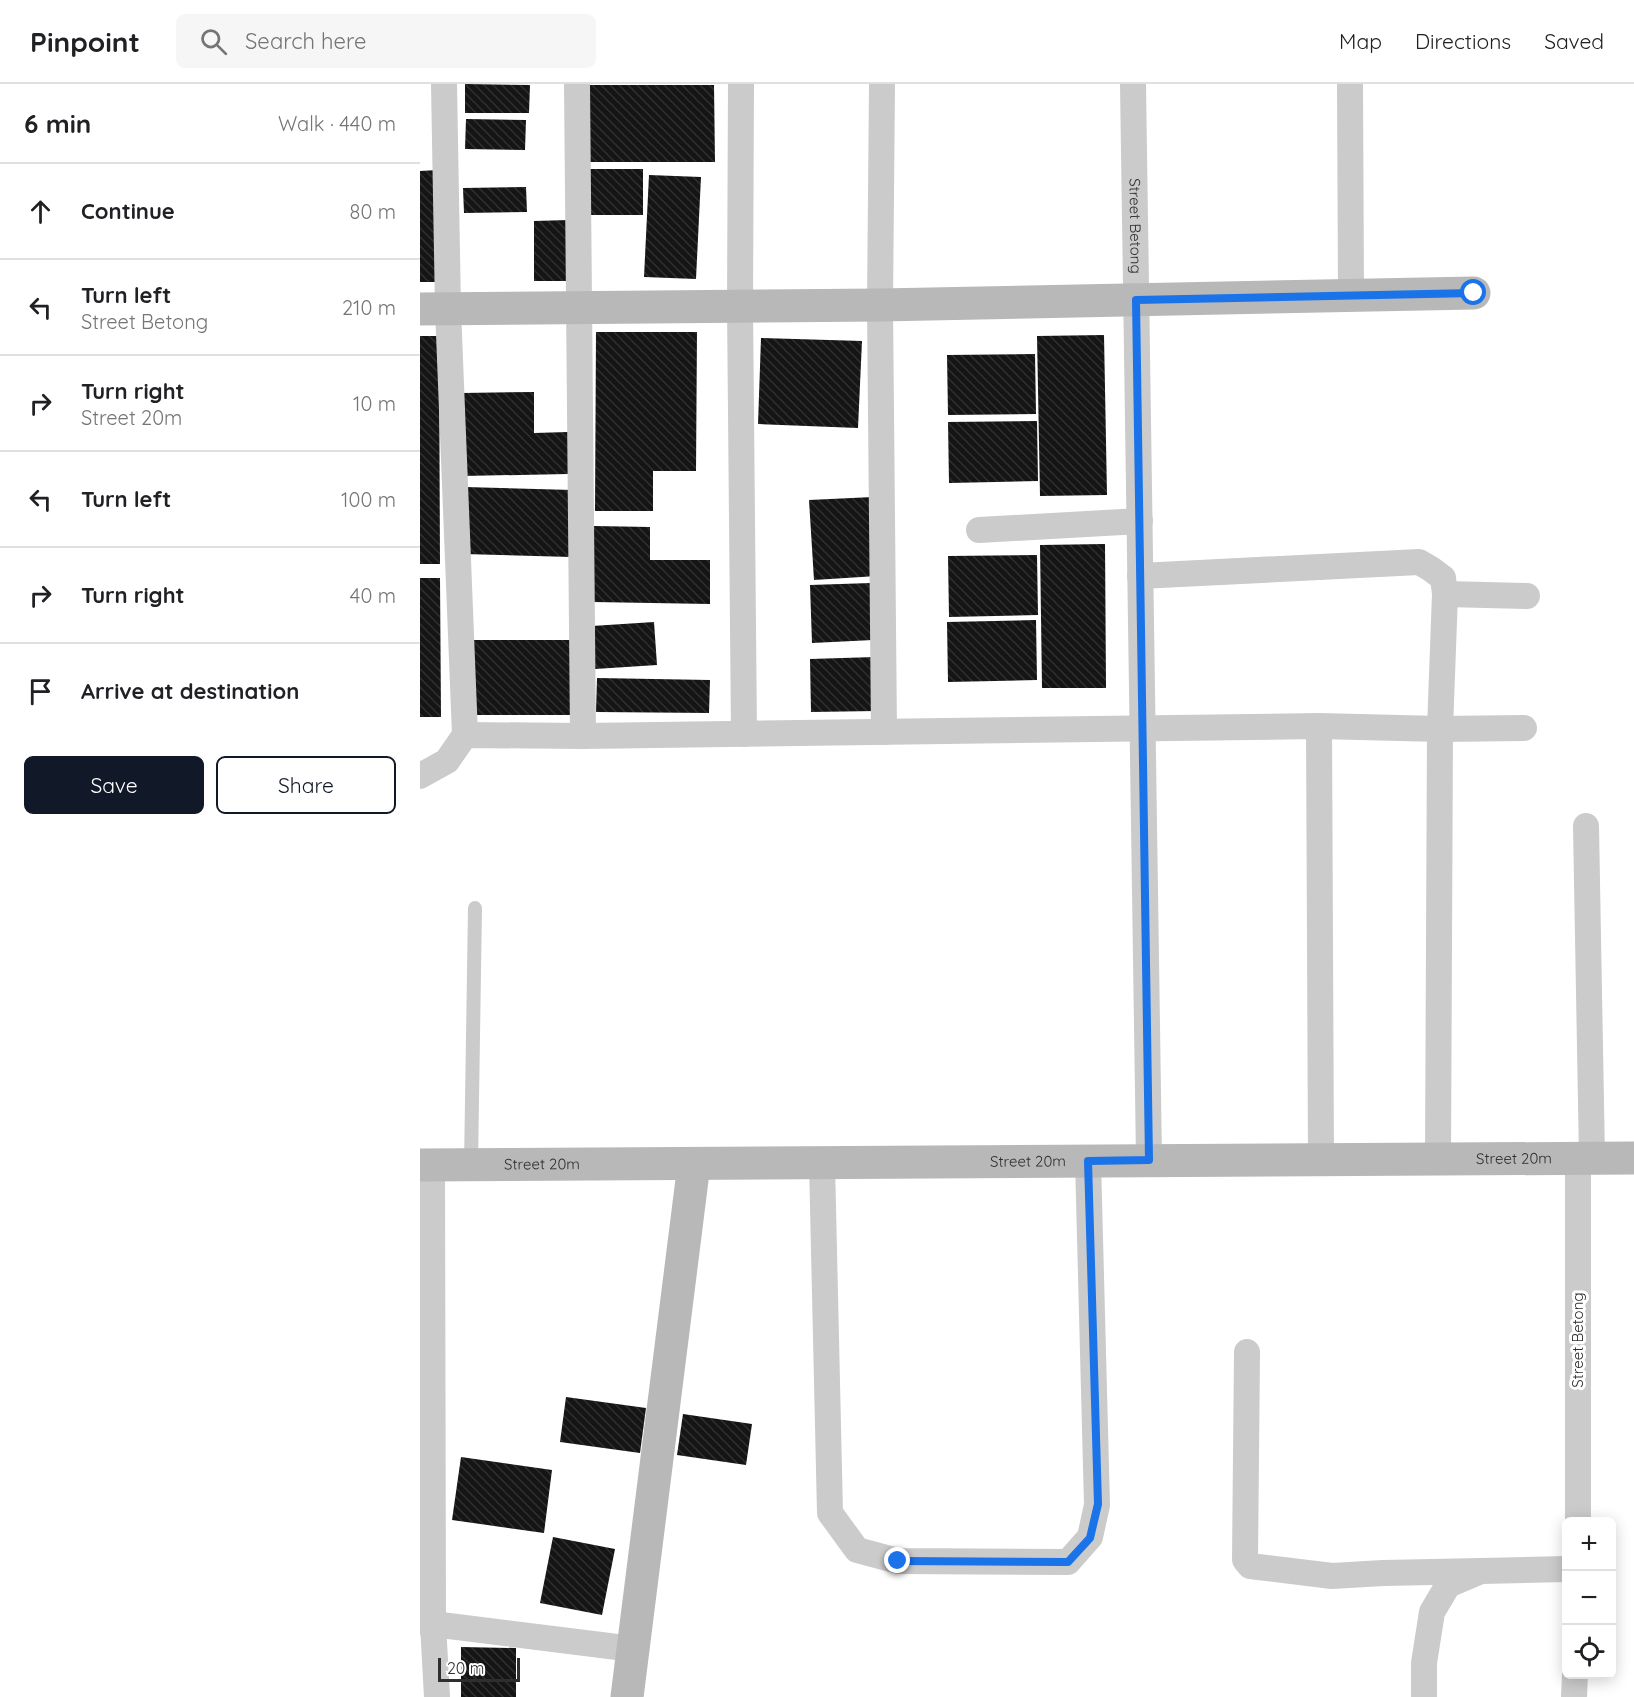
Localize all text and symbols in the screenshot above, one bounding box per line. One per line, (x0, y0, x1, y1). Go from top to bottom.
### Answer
search box (176, 14, 596, 68)
text: Pinpoint (30, 24, 140, 59)
icon: search (197, 25, 230, 58)
text: Search here (245, 27, 366, 55)
text: Map (1339, 28, 1382, 54)
text: Directions (1415, 28, 1511, 54)
text: Saved (1544, 28, 1604, 54)
text: 6 min (24, 107, 91, 140)
text: Walk · 440 m (278, 111, 396, 136)
street label: Street Betong (1125, 178, 1146, 274)
icon: ahead (24, 195, 57, 228)
text: Continue (81, 197, 175, 225)
text: 80 m (350, 199, 396, 224)
route start (1460, 279, 1486, 305)
text: Turn left (81, 281, 171, 309)
icon: left (24, 291, 57, 324)
text: 210 m (342, 295, 396, 320)
text: Street Betong (81, 309, 208, 334)
text: Turn right (81, 377, 185, 405)
icon: right (24, 387, 57, 420)
text: 10 m (353, 391, 396, 416)
text: Street 20m (81, 405, 182, 430)
icon: left (24, 483, 57, 516)
text: Turn left (81, 485, 171, 513)
text: 100 m (341, 487, 396, 512)
icon: right (24, 579, 57, 612)
text: Turn right (81, 581, 185, 609)
text: 40 m (350, 583, 396, 608)
icon: arrive (24, 675, 57, 708)
text: Arrive at destination (81, 677, 299, 705)
button: Save (24, 756, 204, 814)
button: Share (216, 756, 396, 814)
street label: Street 20m (1476, 1148, 1552, 1168)
street label: Street 20m (990, 1151, 1066, 1171)
street label: Street 20m (504, 1154, 580, 1174)
street label: Street Betong (1568, 1292, 1587, 1388)
map controls (1562, 1517, 1616, 1679)
button: + (1562, 1517, 1616, 1571)
route end (884, 1547, 910, 1573)
button: − (1562, 1571, 1616, 1625)
button: locate (1562, 1625, 1616, 1679)
scale bar (438, 1655, 520, 1682)
text: 20 m (447, 1658, 484, 1678)

